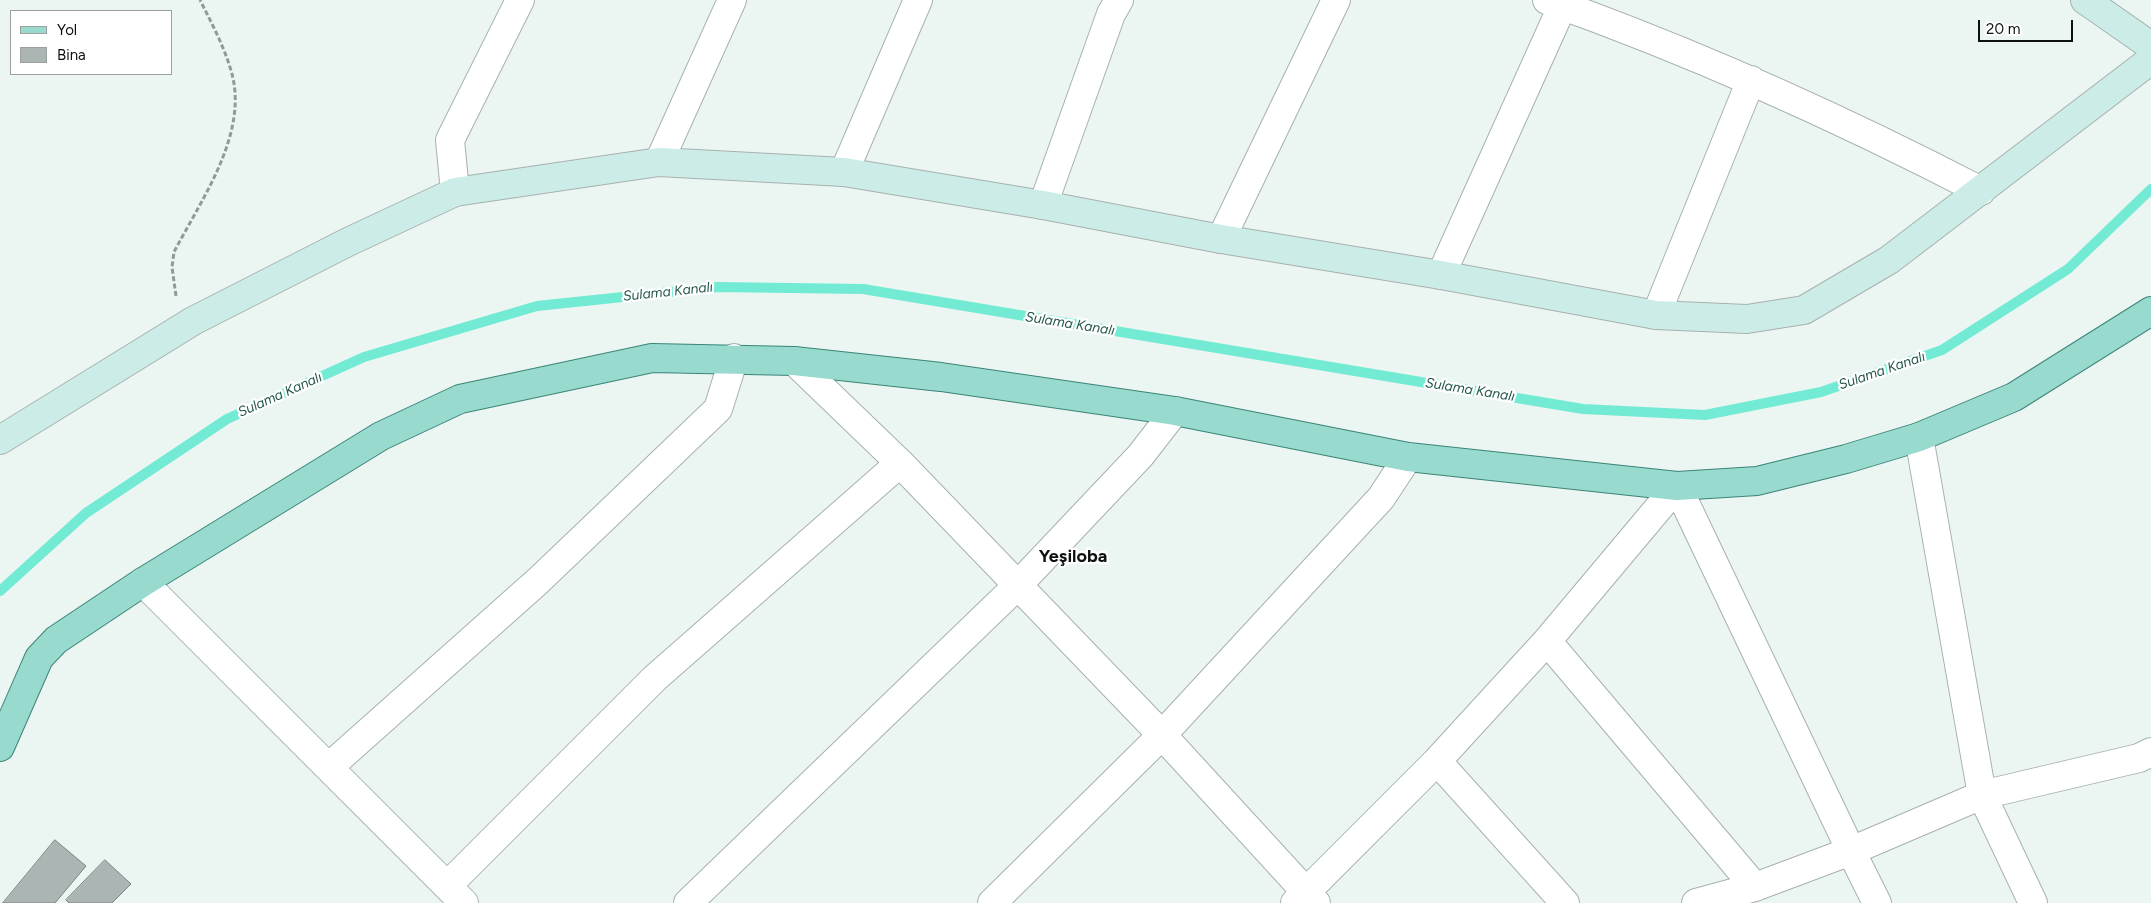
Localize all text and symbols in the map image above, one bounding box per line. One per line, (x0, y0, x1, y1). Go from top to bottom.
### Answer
legend (10, 10, 172, 75)
scale bar (1981, 10, 2076, 42)
text: 20 m (1986, 20, 2020, 38)
text: Yol (57, 21, 77, 39)
text: Bina (57, 46, 86, 64)
water label: Sulama Kanalı (622, 279, 714, 305)
water label: Sulama Kanalı (1024, 309, 1116, 339)
water label: Sulama Kanalı (1837, 348, 1927, 394)
water label: Sulama Kanalı (235, 369, 325, 421)
water label: Sulama Kanalı (1424, 375, 1516, 405)
district label: Yeşiloba (1039, 546, 1107, 568)

